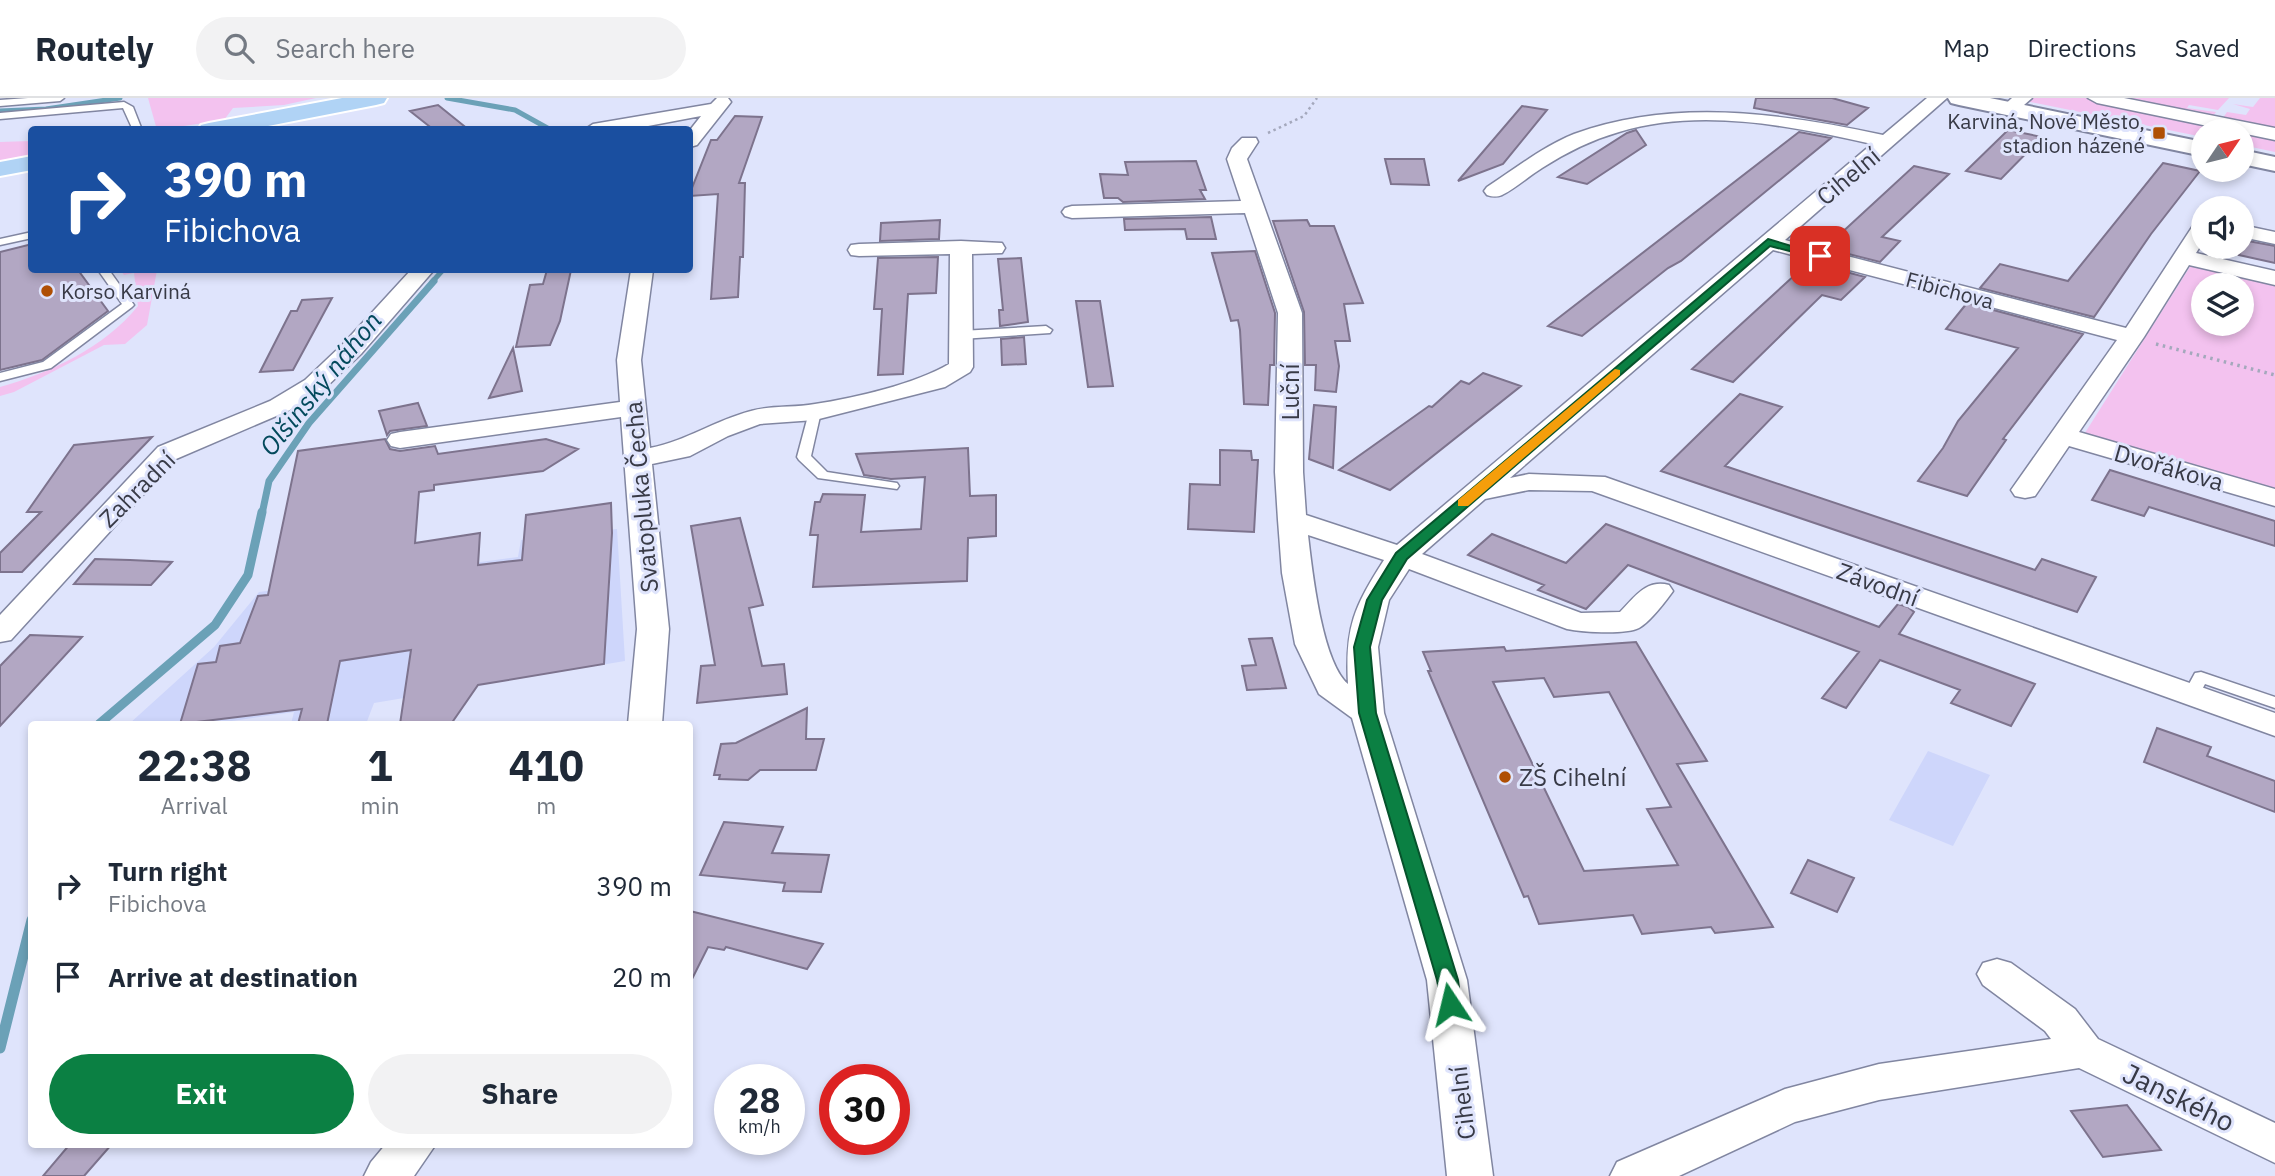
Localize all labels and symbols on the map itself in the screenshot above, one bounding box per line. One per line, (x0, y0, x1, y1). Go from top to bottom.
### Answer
place label: Karviná, Nové Město, stadion házené (1947, 107, 2145, 159)
north arrow (2191, 119, 2254, 182)
marker: Karviná, Nové Město, stadion házené (2151, 125, 2167, 141)
street label: Cihelní (1809, 140, 1887, 212)
pin (1790, 226, 1850, 286)
street label: Fibichova (1903, 265, 1997, 315)
place label: Korso Karviná (61, 277, 191, 305)
marker: Korso Karviná (39, 283, 55, 299)
water label: Olšinský náhon (251, 304, 389, 462)
street label: Luční (1274, 363, 1306, 421)
street label: Svatopluka Čecha (617, 400, 665, 594)
street label: Dvořákova (2110, 436, 2228, 498)
street label: Zahradní (92, 444, 182, 534)
street label: Závodní (1833, 554, 1923, 614)
place label: ZŠ Cihelní (1519, 761, 1626, 793)
marker: ZŠ Cihelní (1497, 769, 1513, 785)
position arrow (1413, 967, 1487, 1041)
street label: Janského (2117, 1054, 2241, 1140)
speed limit sign: 30 (819, 1064, 910, 1155)
street label: Cihelní (1442, 1064, 1482, 1142)

